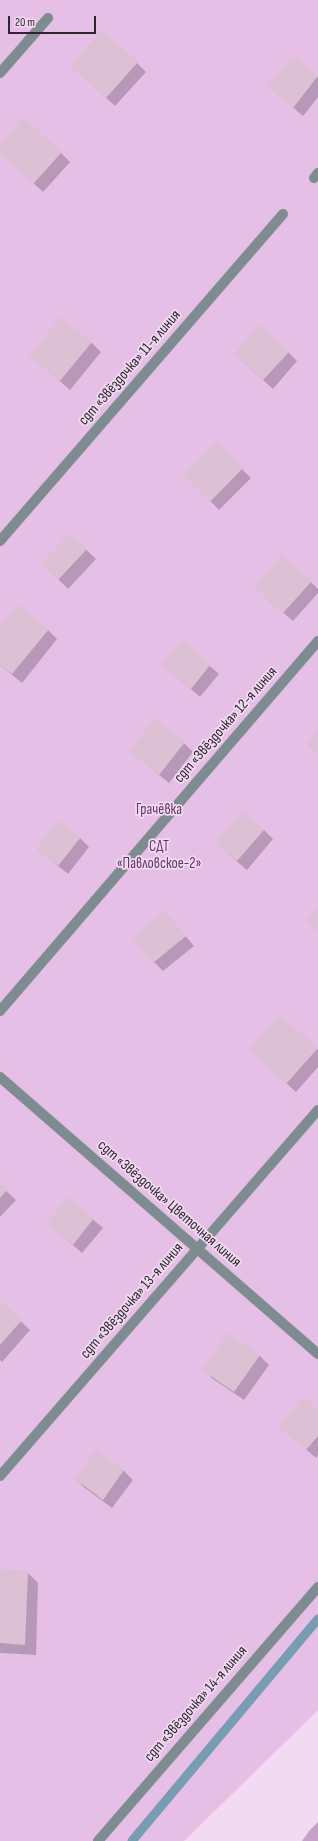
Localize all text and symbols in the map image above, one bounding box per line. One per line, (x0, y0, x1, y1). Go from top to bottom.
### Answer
scale bar (10, 8, 98, 34)
text: 20 m (15, 15, 35, 30)
street label: сдт «Звёздочка» 11-я линия (75, 307, 185, 429)
street label: сдт «Звёздочка» 12-я линия (171, 663, 281, 787)
park label: Грачёвка (136, 801, 182, 819)
park label: СДТ «Павловское-2» (117, 838, 201, 873)
street label: сдт «Звёздочка» Цветочная линия (94, 1137, 244, 1271)
street label: сдт «Звёздочка» 13-я линия (77, 1239, 187, 1363)
street label: сдт «Звёздочка» 14-я линия (141, 1642, 251, 1766)

